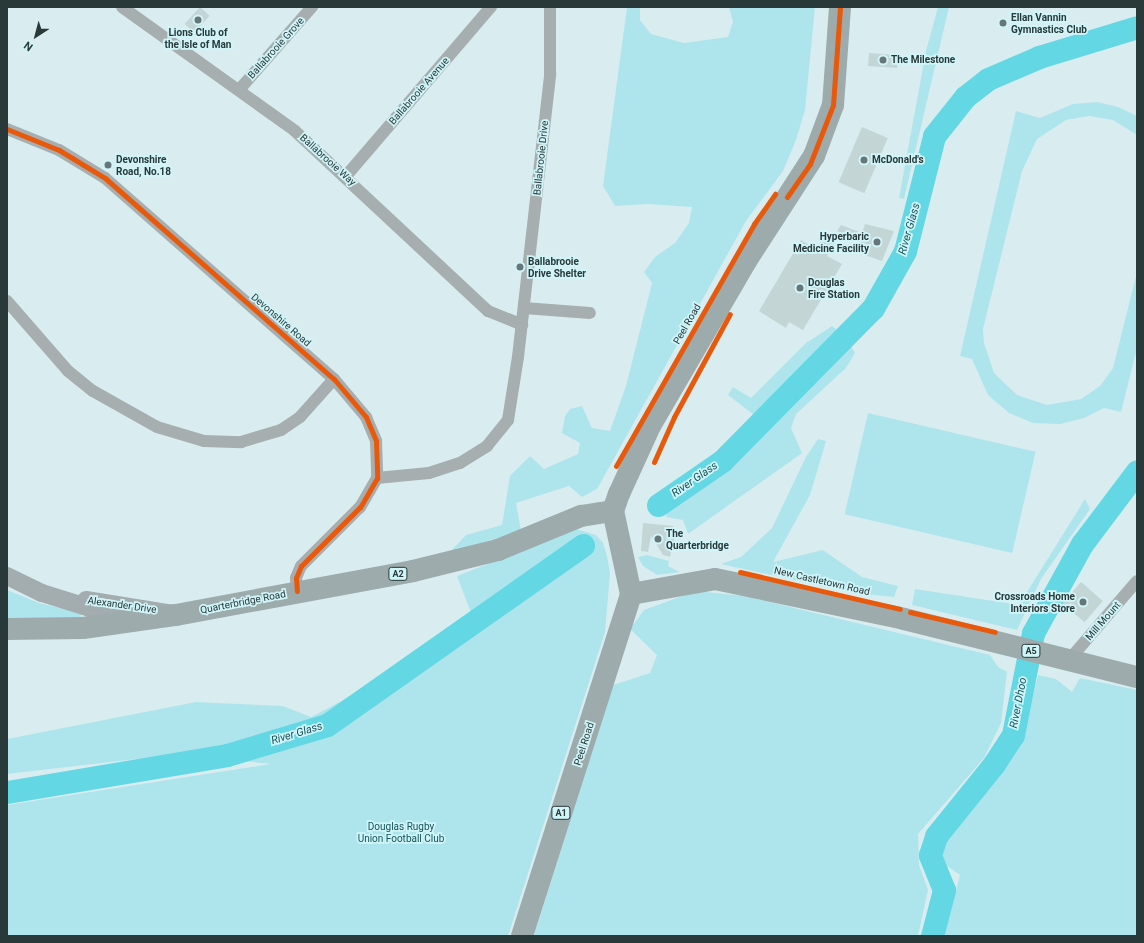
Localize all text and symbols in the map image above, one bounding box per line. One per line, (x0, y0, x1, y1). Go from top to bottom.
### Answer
place label: Ellan Vannin Gymnastics Club (1011, 11, 1087, 34)
marker: Lions Club of the Isle of Man (193, 15, 203, 25)
street label: Ballabrooie Grove (245, 15, 307, 81)
north arrow (16, 16, 56, 56)
marker: Ellan Vannin Gymnastics Club (998, 18, 1008, 28)
place label: Lions Club of the Isle of Man (165, 26, 231, 50)
text: N (22, 39, 36, 54)
place label: The Milestone (891, 54, 955, 66)
street label: Ballabrooie Avenue (387, 55, 451, 127)
marker: The Milestone (878, 55, 888, 65)
street label: Ballabrooie Drive (531, 120, 551, 196)
street label: Ballabrooie Way (297, 132, 359, 188)
place label: Devonshire Road, No.18 (116, 153, 171, 176)
place label: McDonald's (872, 154, 924, 166)
marker: McDonald's (859, 155, 869, 165)
marker: Devonshire Road, No.18 (103, 160, 113, 170)
water label: River Glass (896, 202, 924, 256)
place label: Hyperbaric Medicine Facility (793, 230, 869, 254)
marker: Hyperbaric Medicine Facility (872, 237, 882, 247)
place label: Ballabrooie Drive Shelter (528, 255, 586, 278)
marker: Ballabrooie Drive Shelter (515, 262, 525, 272)
place label: Douglas Fire Station (808, 276, 860, 300)
marker: Douglas Fire Station (795, 283, 805, 293)
street label: Devonshire Road (249, 291, 313, 349)
street label: Peel Road (671, 302, 703, 346)
water label: River Glass (670, 459, 720, 501)
place label: The Quarterbridge (666, 527, 729, 550)
marker: The Quarterbridge (653, 534, 663, 544)
street label: New Castletown Road (773, 564, 871, 598)
road number: A2 (388, 567, 408, 581)
street label: Quarterbridge Road (199, 588, 287, 616)
place label: Crossroads Home Interiors Store (995, 590, 1075, 614)
street label: Alexander Drive (87, 594, 157, 616)
marker: Crossroads Home Interiors Store (1078, 597, 1088, 607)
street label: Mill Mount (1083, 599, 1123, 643)
road number: A5 (1021, 644, 1041, 658)
water label: River Dhoo (1008, 677, 1030, 729)
water label: River Glass (270, 720, 324, 748)
street label: Peel Road (571, 721, 597, 767)
road number: A1 (551, 806, 571, 820)
park label: Douglas Rugby Union Football Club (358, 820, 444, 844)

